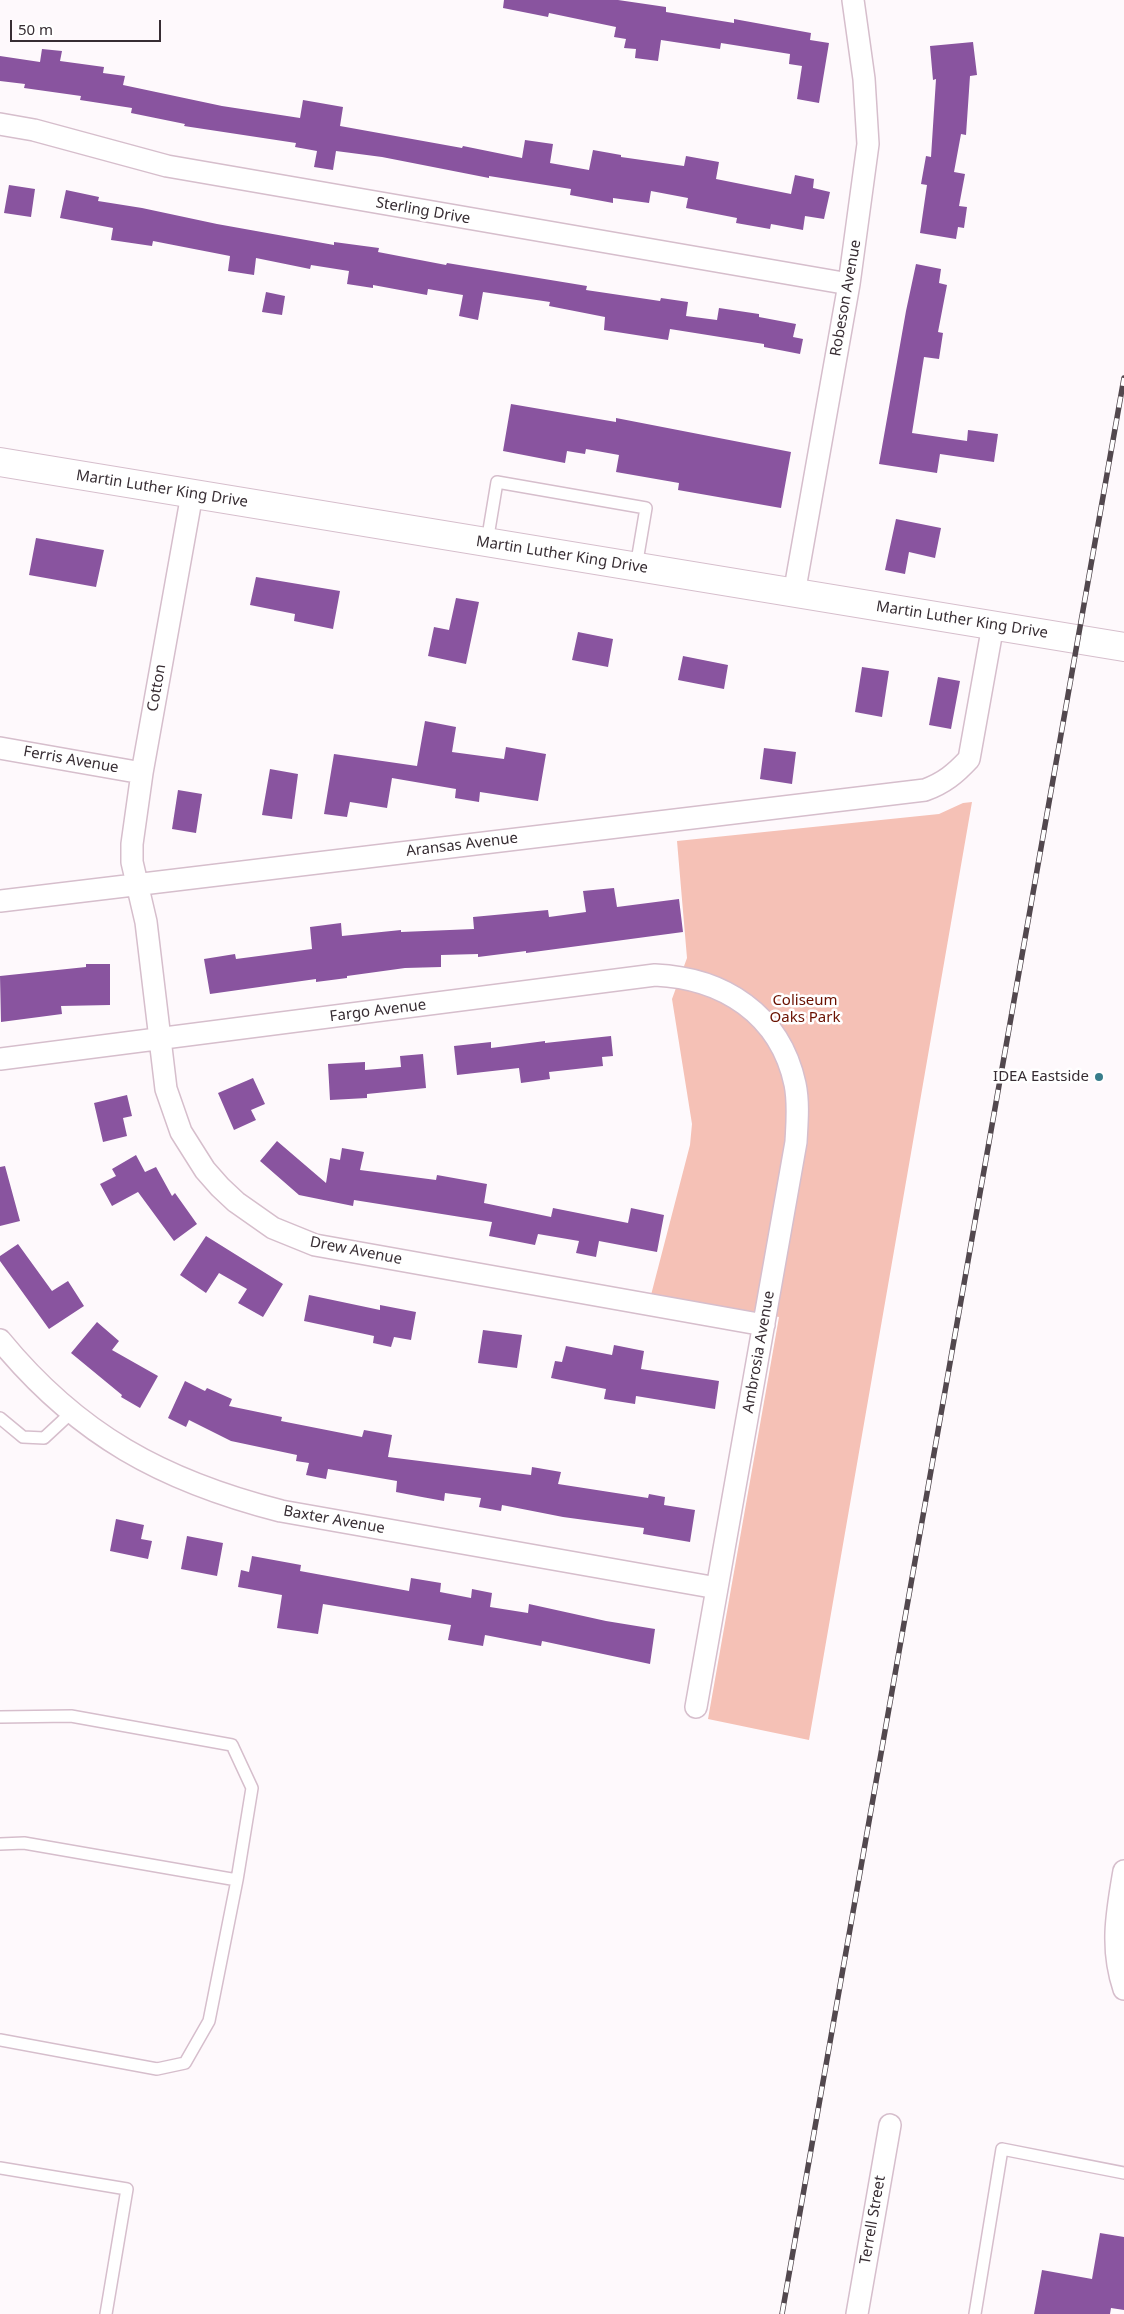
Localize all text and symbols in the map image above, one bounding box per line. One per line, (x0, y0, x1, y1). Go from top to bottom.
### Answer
scale bar (12, 10, 164, 42)
text: 50 m (18, 19, 53, 39)
street label: Sterling Drive (374, 194, 472, 228)
street label: Robeson Avenue (827, 238, 865, 358)
street label: Martin Luther King Drive (75, 467, 249, 511)
street label: Martin Luther King Drive (475, 533, 649, 577)
street label: Martin Luther King Drive (875, 598, 1049, 642)
street label: Cotton (144, 663, 170, 713)
street label: Ferris Avenue (22, 743, 120, 777)
street label: Aransas Avenue (405, 829, 519, 861)
park label: Coliseum Oaks Park (770, 992, 840, 1027)
street label: Fargo Avenue (329, 996, 427, 1026)
place label: IDEA Eastside (993, 1068, 1089, 1086)
marker: IDEA Eastside (1093, 1071, 1105, 1083)
street label: Drew Avenue (308, 1233, 404, 1269)
street label: Ambrosia Avenue (739, 1289, 779, 1415)
street label: Baxter Avenue (282, 1502, 386, 1538)
street label: Terrell Street (856, 2174, 890, 2266)

